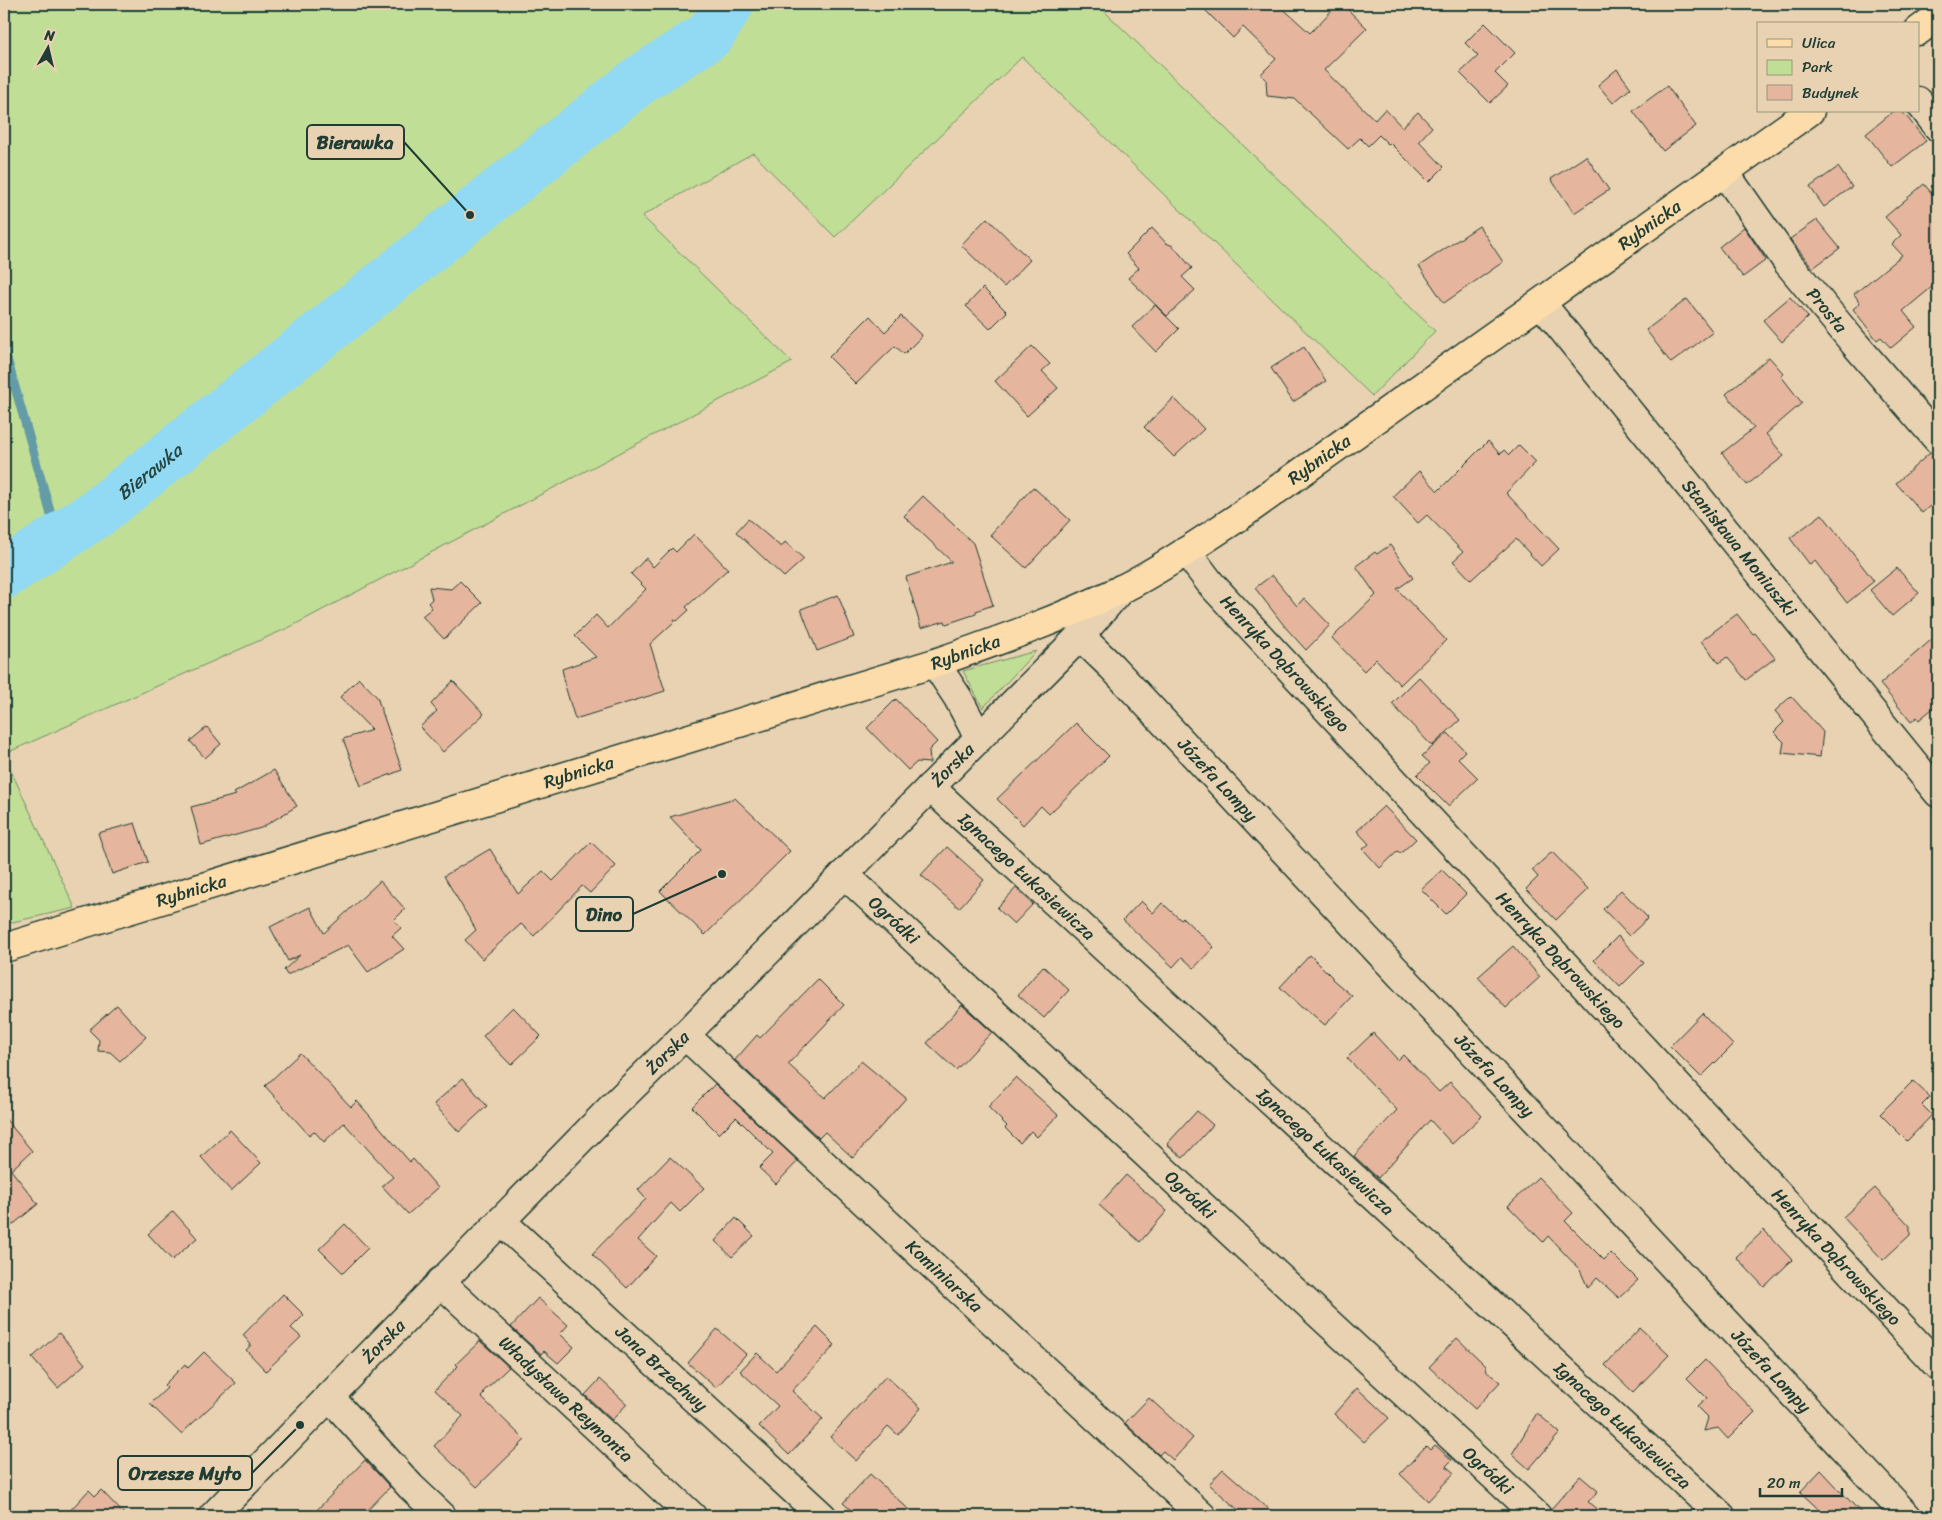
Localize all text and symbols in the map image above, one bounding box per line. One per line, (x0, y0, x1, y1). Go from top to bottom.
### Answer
north arrow (22, 22, 72, 72)
text: N (42, 22, 57, 49)
legend (1757, 22, 1920, 112)
text: Ulica (1802, 30, 1836, 56)
text: Park (1802, 54, 1833, 80)
text: Budynek (1802, 80, 1860, 106)
callout: Bierawka (307, 125, 404, 159)
text: Bierawka (316, 126, 394, 159)
street label: Rybnicka (1611, 191, 1689, 259)
street label: Prosta (1798, 280, 1856, 341)
street label: Rybnicka (1281, 425, 1359, 494)
water label: Bierawka (109, 434, 191, 509)
street label: Stanisława Moniuszki (1673, 472, 1806, 625)
street label: Henryka Dąbrowskiego (1212, 587, 1358, 740)
street label: Rybnicka (926, 625, 1006, 679)
street label: Józefa Lompy (1169, 729, 1266, 830)
street label: Żorska (922, 734, 983, 795)
street label: Rybnicka (539, 746, 619, 798)
street label: Ignacego Łukasiewicza (950, 804, 1103, 949)
street label: Rybnicka (152, 864, 232, 917)
street label: Henryka Dąbrowskiego (1488, 883, 1634, 1037)
street label: Ogródki (861, 888, 928, 953)
callout: Dino (576, 897, 633, 931)
text: Dino (586, 898, 623, 931)
street label: Żorska (637, 1022, 698, 1083)
street label: Józefa Lompy (1445, 1025, 1543, 1126)
street label: Ignacego Łukasiewicza (1249, 1079, 1402, 1224)
street label: Ogródki (1157, 1162, 1224, 1228)
street label: Henryka Dąbrowskiego (1763, 1180, 1909, 1334)
street label: Kominiarska (898, 1231, 991, 1321)
street label: Żorska (353, 1310, 414, 1372)
street label: Jana Brzechwy (607, 1316, 716, 1420)
street label: Józefa Lompy (1722, 1320, 1820, 1421)
street label: Władysława Reymonta (491, 1328, 641, 1470)
street label: Ignacego Łukasiewicza (1546, 1353, 1699, 1498)
street label: Ogródki (1455, 1438, 1522, 1504)
callout: Orzesze Myto (118, 1456, 252, 1490)
text: Orzesze Myto (129, 1457, 242, 1490)
scale bar (1760, 1465, 1842, 1497)
text: 20 m (1767, 1470, 1801, 1496)

